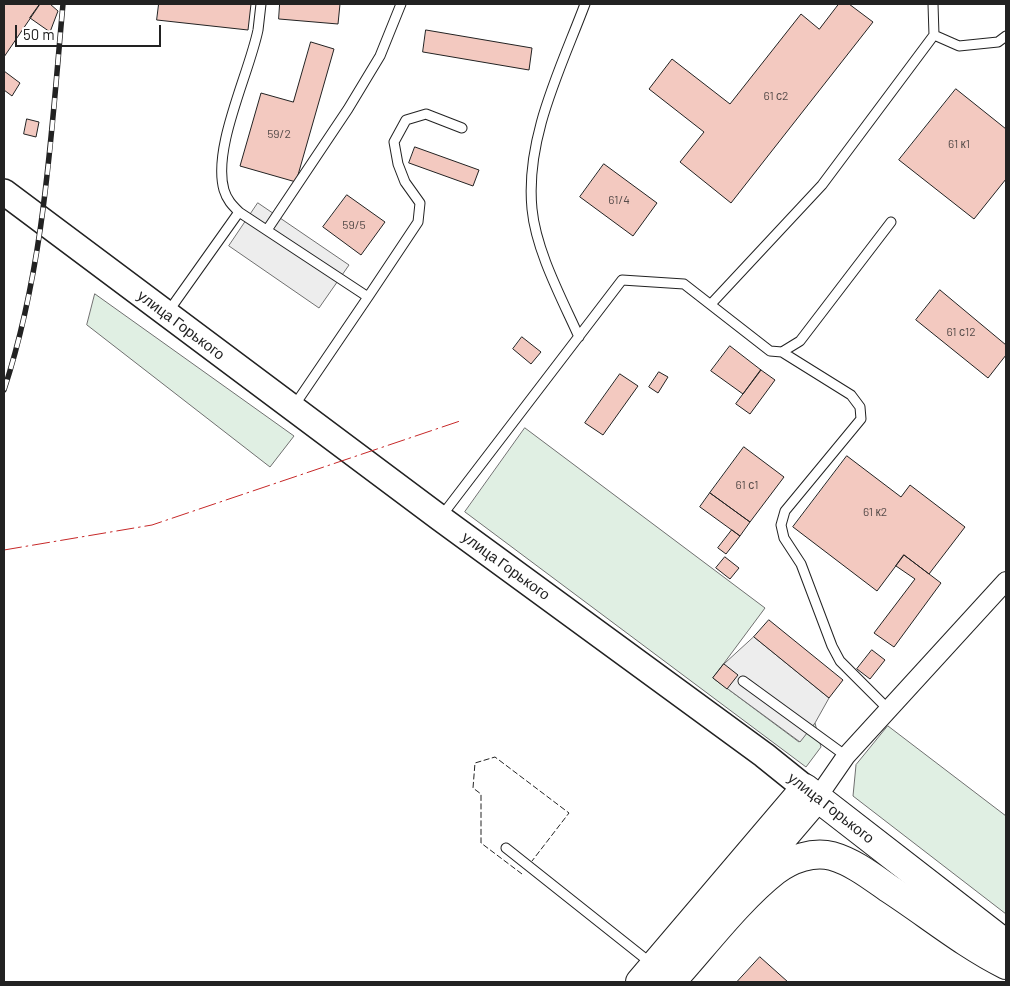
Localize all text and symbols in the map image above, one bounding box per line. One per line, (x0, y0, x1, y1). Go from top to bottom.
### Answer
scale bar (18, 15, 164, 47)
text: 50 m (23, 25, 55, 43)
house number: 61 с2 (764, 89, 788, 103)
house number: 59/2 (267, 127, 291, 141)
house number: 61 к1 (948, 137, 970, 151)
house number: 61/4 (608, 193, 630, 207)
house number: 59/5 (342, 218, 366, 232)
street label: улица Горького (134, 286, 228, 364)
house number: 61 с12 (946, 325, 976, 339)
house number: 61 с1 (736, 478, 758, 492)
house number: 61 к2 (863, 505, 887, 519)
street label: улица Горького (458, 528, 554, 604)
street label: улица Горького (784, 769, 878, 847)

